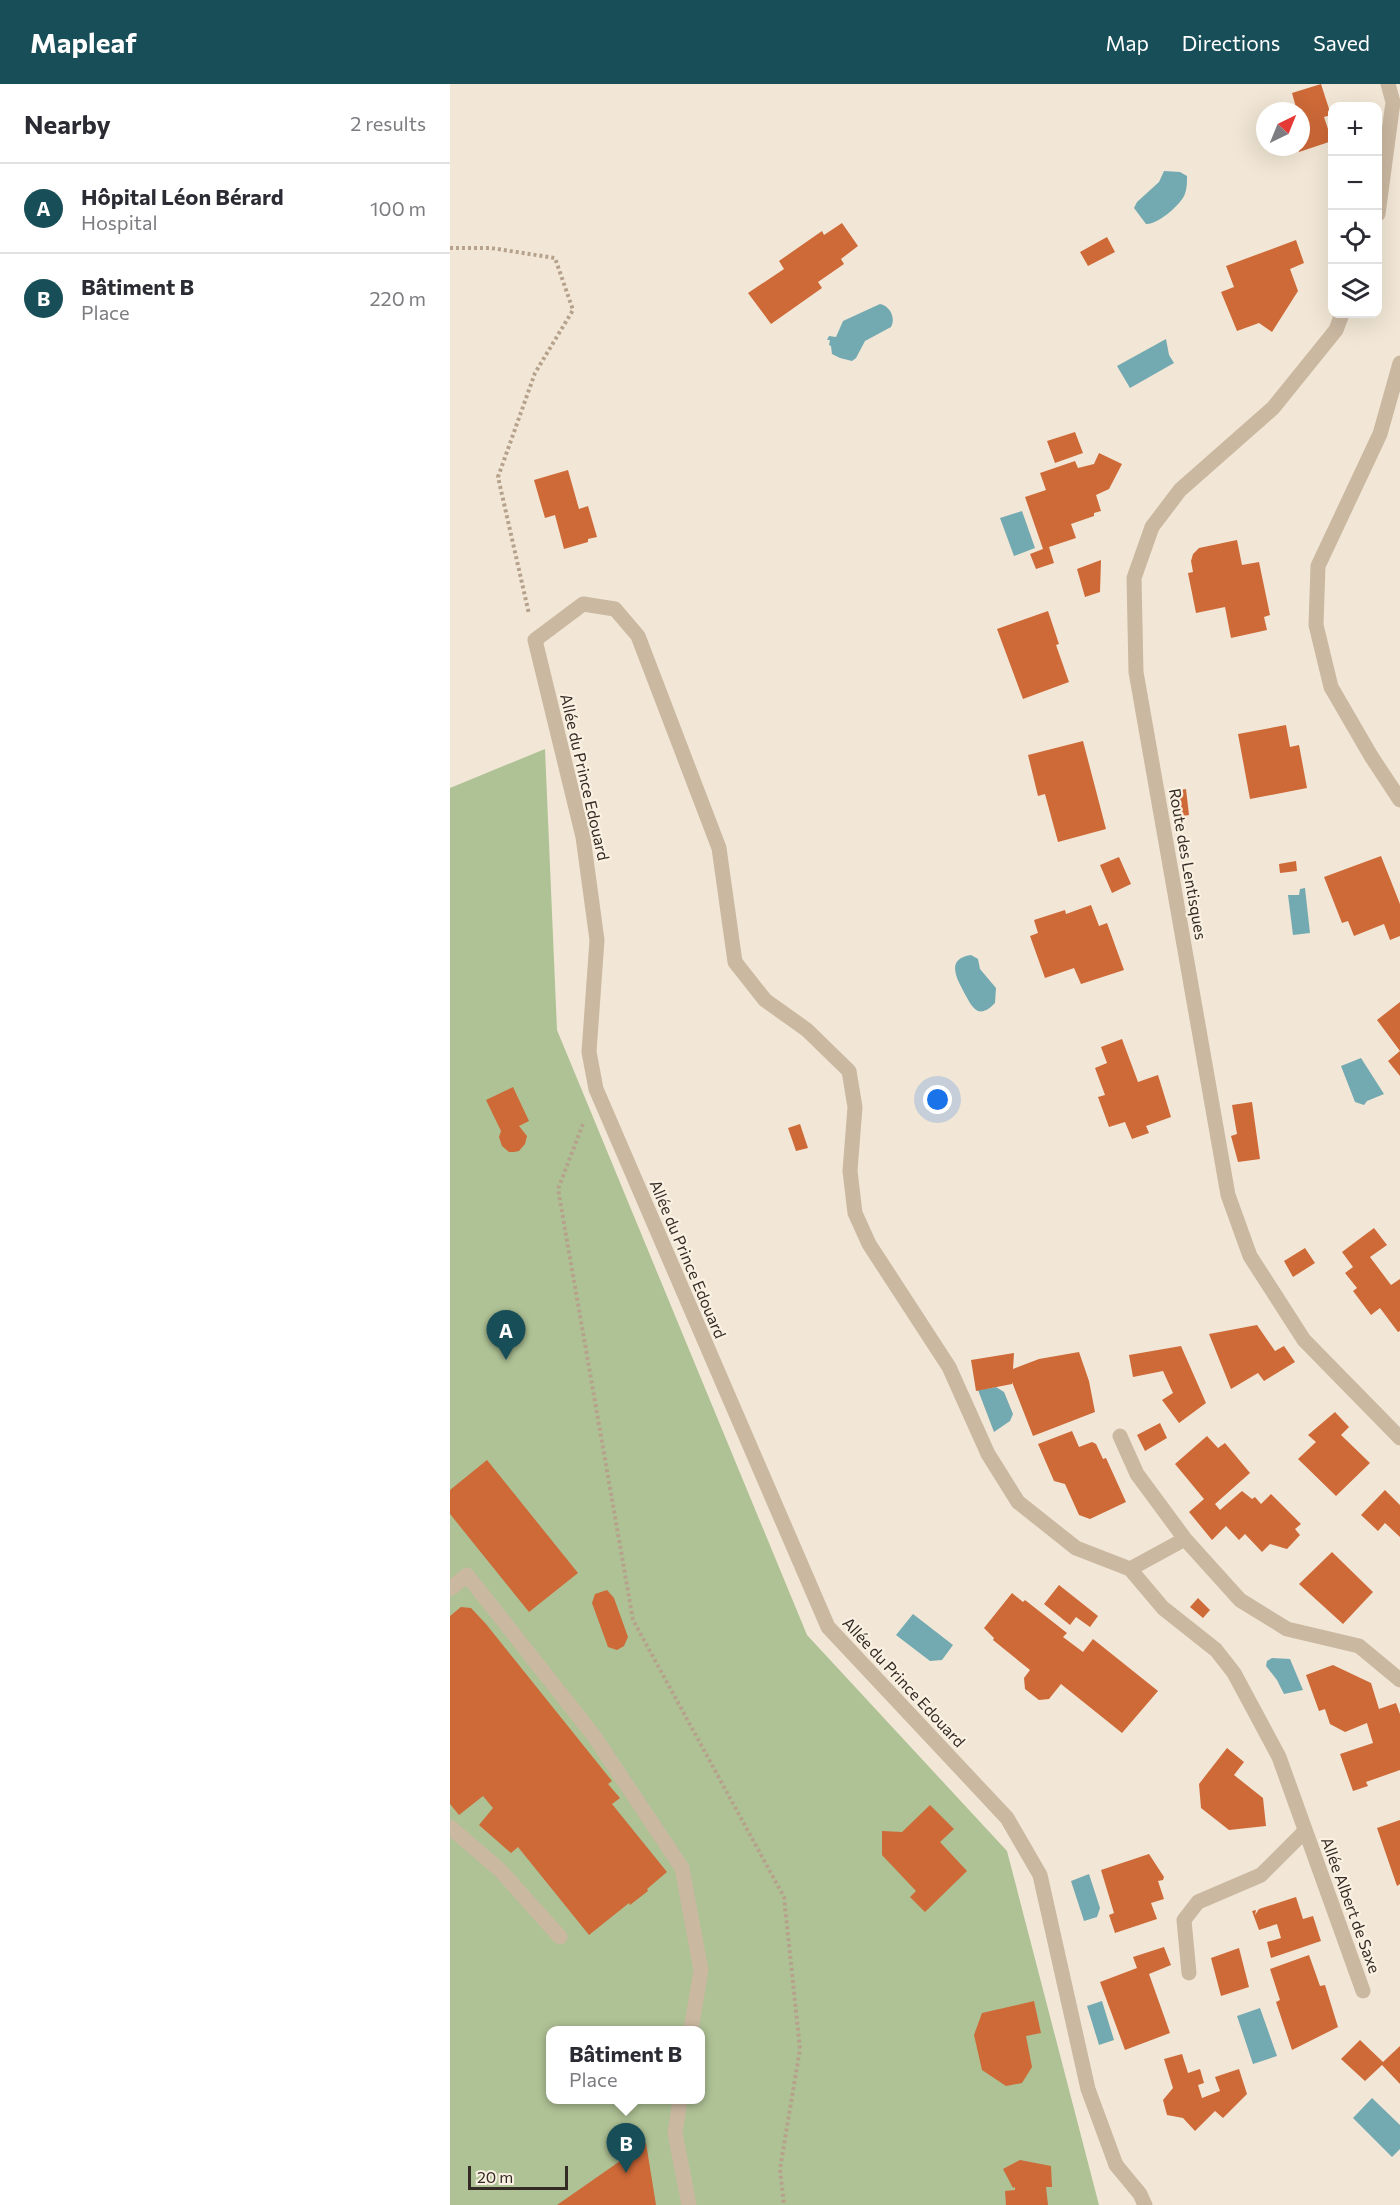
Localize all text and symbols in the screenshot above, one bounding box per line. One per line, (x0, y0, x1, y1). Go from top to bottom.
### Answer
text: Mapleaf (30, 25, 137, 59)
text: Map (1106, 30, 1149, 55)
text: Directions (1182, 30, 1280, 55)
text: Saved (1313, 30, 1370, 55)
north arrow (1256, 102, 1310, 156)
map controls (1328, 102, 1382, 318)
button: + (1328, 102, 1382, 156)
text: Nearby (24, 108, 111, 139)
text: 2 results (350, 111, 426, 135)
button: − (1328, 156, 1382, 210)
text: Hôpital Léon Bérard (81, 183, 284, 210)
text: A (36, 196, 51, 220)
text: 100 m (370, 196, 426, 220)
text: Hospital (81, 210, 158, 234)
button: locate (1328, 210, 1382, 264)
button: layers (1328, 264, 1382, 318)
text: Bâtiment B (81, 273, 194, 300)
text: B (37, 286, 50, 310)
text: 220 m (370, 286, 426, 310)
text: Place (81, 300, 130, 324)
street label: Allée du Prince Edouard (557, 692, 614, 862)
street label: Route des Lentisques (1166, 787, 1211, 941)
your location (923, 1085, 952, 1114)
street label: Allée du Prince Edouard (646, 1177, 731, 1341)
pin: A (486, 1310, 526, 1360)
street label: Allée du Prince Edouard (839, 1613, 969, 1750)
street label: Allée Albert de Saxe (1318, 1834, 1385, 1975)
popup (546, 2026, 705, 2104)
text: Bâtiment B (569, 2040, 682, 2067)
text: Place (569, 2067, 618, 2091)
pin: B (606, 2124, 645, 2173)
scale bar (468, 2163, 568, 2190)
text: 20 m (477, 2167, 513, 2186)

